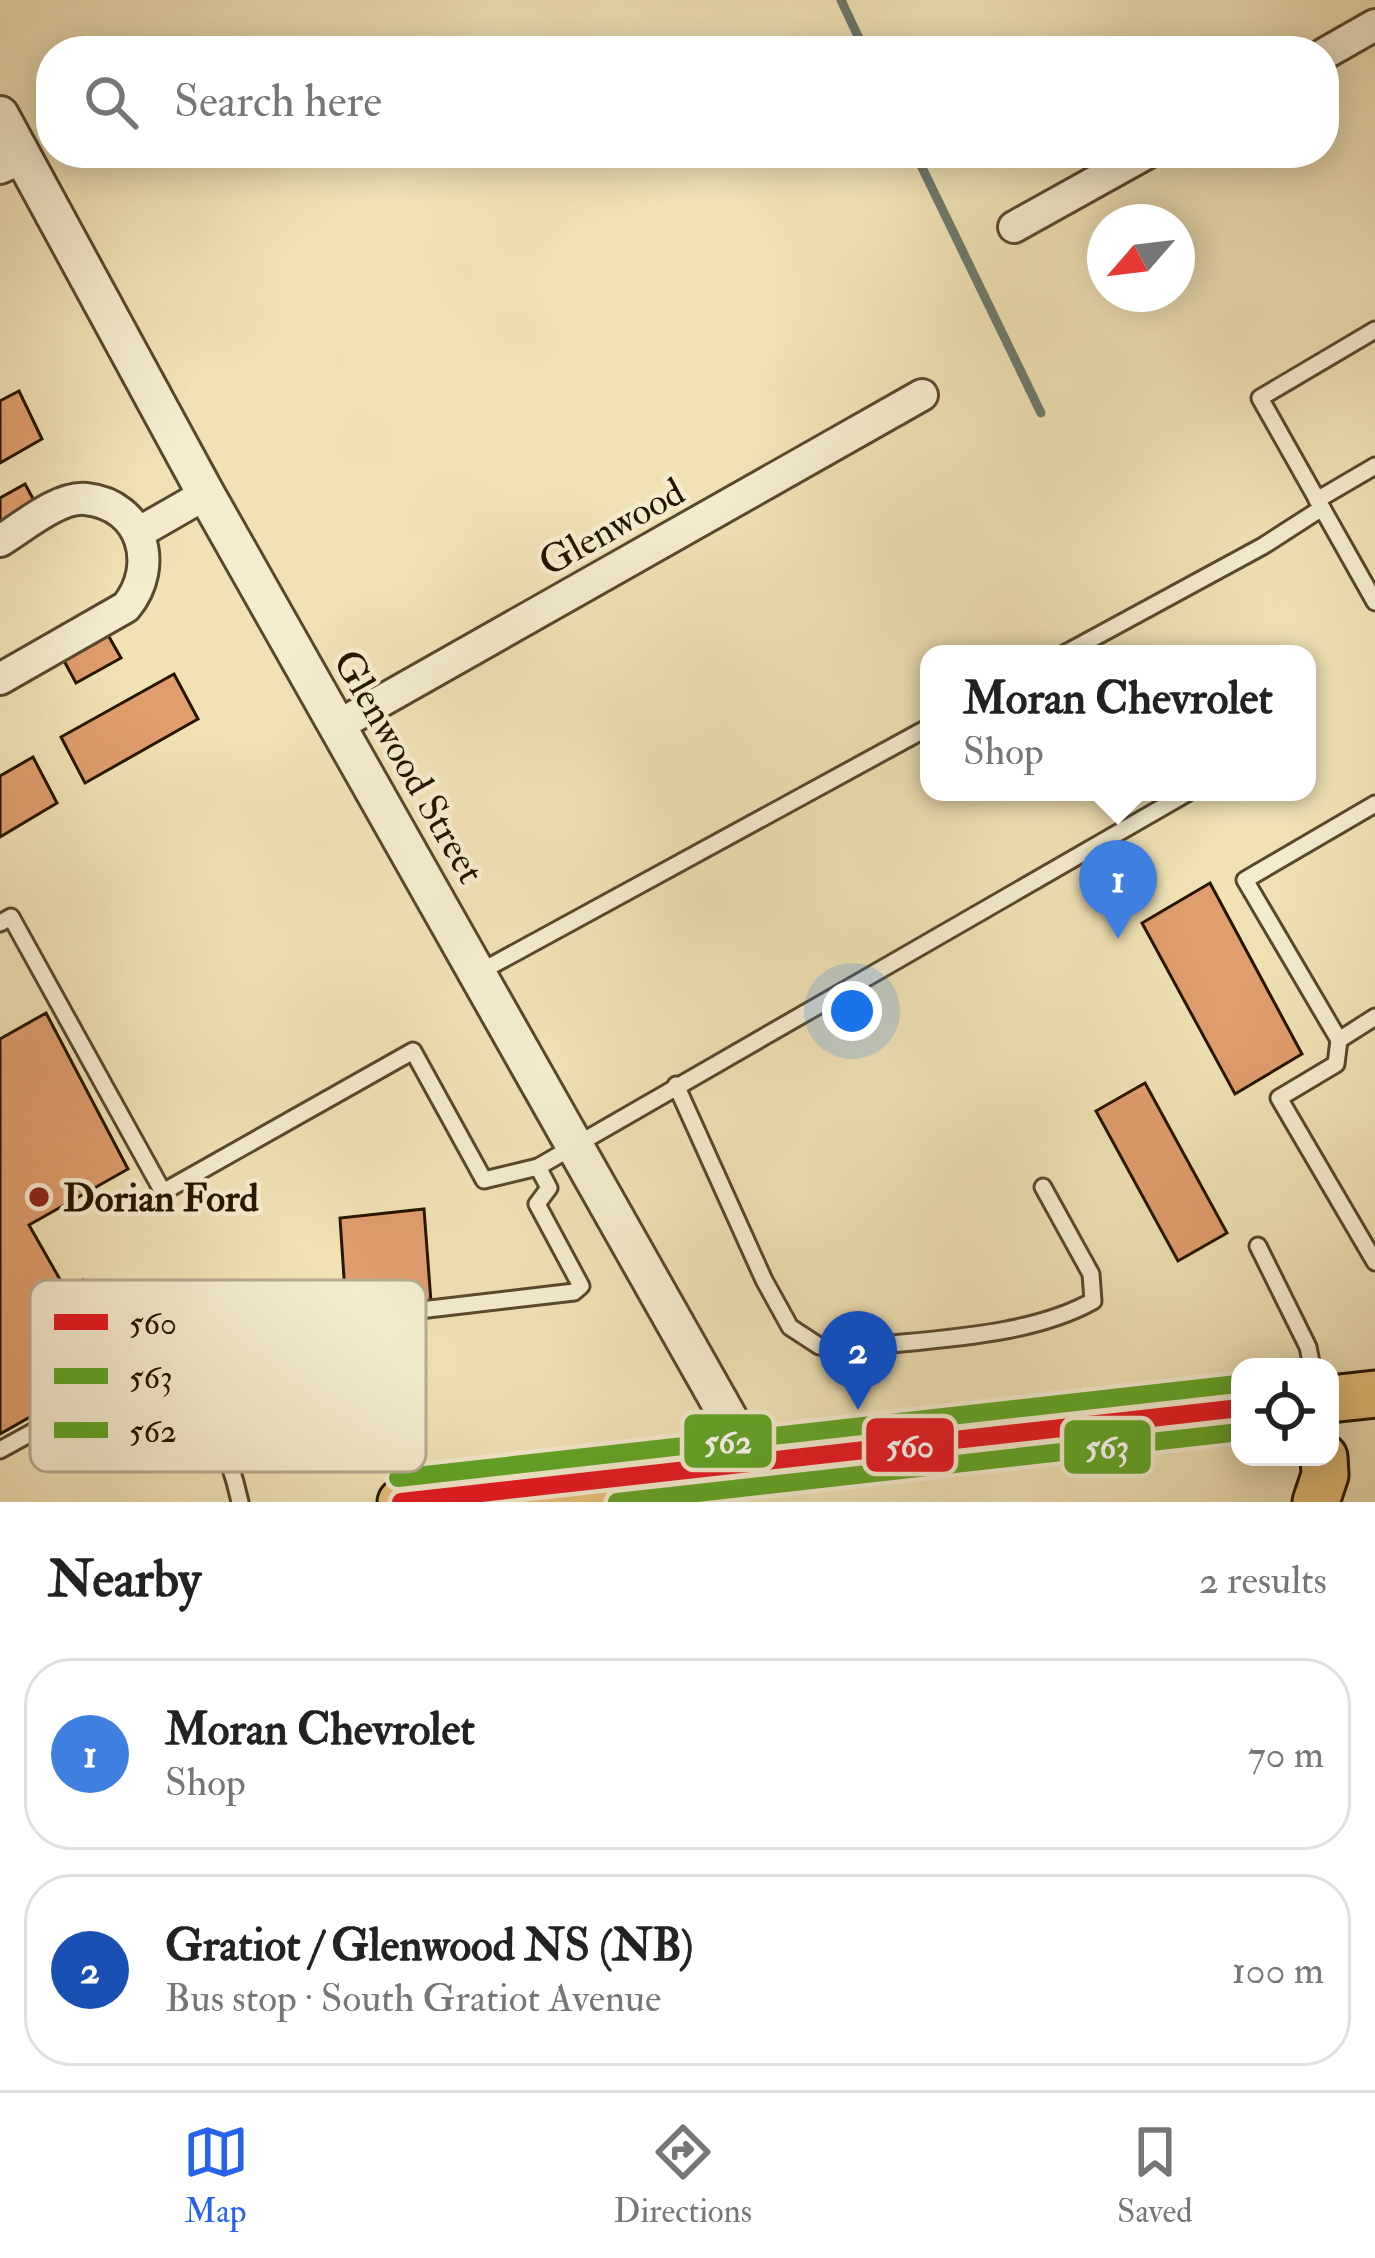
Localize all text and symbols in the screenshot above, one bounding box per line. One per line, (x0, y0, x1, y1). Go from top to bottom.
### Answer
search box (36, 36, 1339, 168)
icon: search (78, 69, 144, 135)
text: Search here (174, 74, 382, 130)
north arrow (1087, 204, 1195, 312)
street label: Glenwood (530, 467, 693, 587)
street label: Glenwood Street (322, 641, 495, 892)
popup (920, 645, 1316, 801)
text: Moran Chevrolet (963, 671, 1273, 727)
text: Shop (963, 727, 1044, 776)
pin: 1 (1079, 840, 1157, 939)
your location (822, 981, 882, 1041)
place label: Dorian Ford (63, 1174, 259, 1223)
marker: Dorian Ford (26, 1184, 52, 1210)
legend (30, 1280, 426, 1472)
text: 560 (129, 1303, 177, 1344)
pin: 2 (819, 1311, 897, 1410)
text: 563 (129, 1357, 173, 1398)
map controls (1231, 1358, 1339, 1466)
button: locate (1231, 1358, 1339, 1466)
text: 562 (129, 1411, 177, 1452)
line badge: 562 (682, 1412, 774, 1470)
line badge: 560 (864, 1416, 956, 1474)
line badge: 563 (1062, 1418, 1153, 1476)
text: 562 (704, 1422, 752, 1463)
text: 560 (886, 1426, 934, 1467)
text: 563 (1085, 1427, 1129, 1468)
text: Nearby (48, 1548, 201, 1612)
text: 2 results (1199, 1556, 1327, 1605)
text: Moran Chevrolet (165, 1702, 475, 1758)
text: 1 (83, 1730, 97, 1779)
text: 70 m (1248, 1730, 1324, 1779)
text: Shop (165, 1758, 246, 1807)
text: Gratiot / Glenwood NS (NB) (165, 1918, 693, 1974)
text: 2 (80, 1946, 100, 1995)
text: 100 m (1232, 1946, 1324, 1995)
text: Bus stop · South Gratiot Avenue (165, 1974, 661, 2023)
tab: Map (183, 2119, 249, 2232)
tab: Directions (614, 2119, 752, 2232)
tab: Saved (1117, 2119, 1192, 2232)

